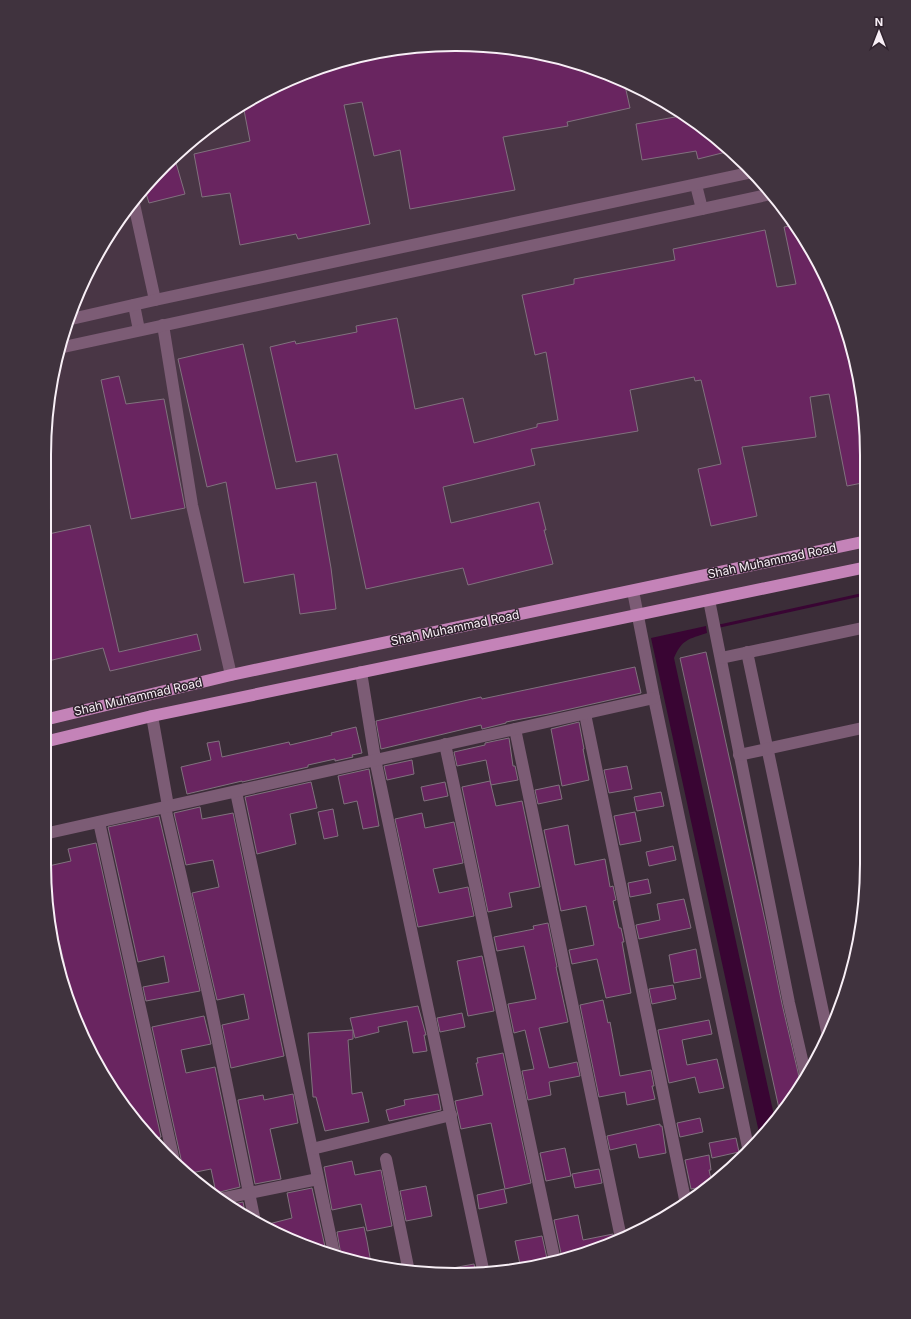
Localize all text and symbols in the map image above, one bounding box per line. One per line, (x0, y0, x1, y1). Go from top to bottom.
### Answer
north arrow (859, 12, 899, 52)
text: N (875, 15, 883, 29)
street label: Shah Muhammad Road (706, 540, 838, 581)
street label: Shah Muhammad Road (389, 607, 521, 648)
street label: Shah Muhammad Road (72, 674, 203, 719)

